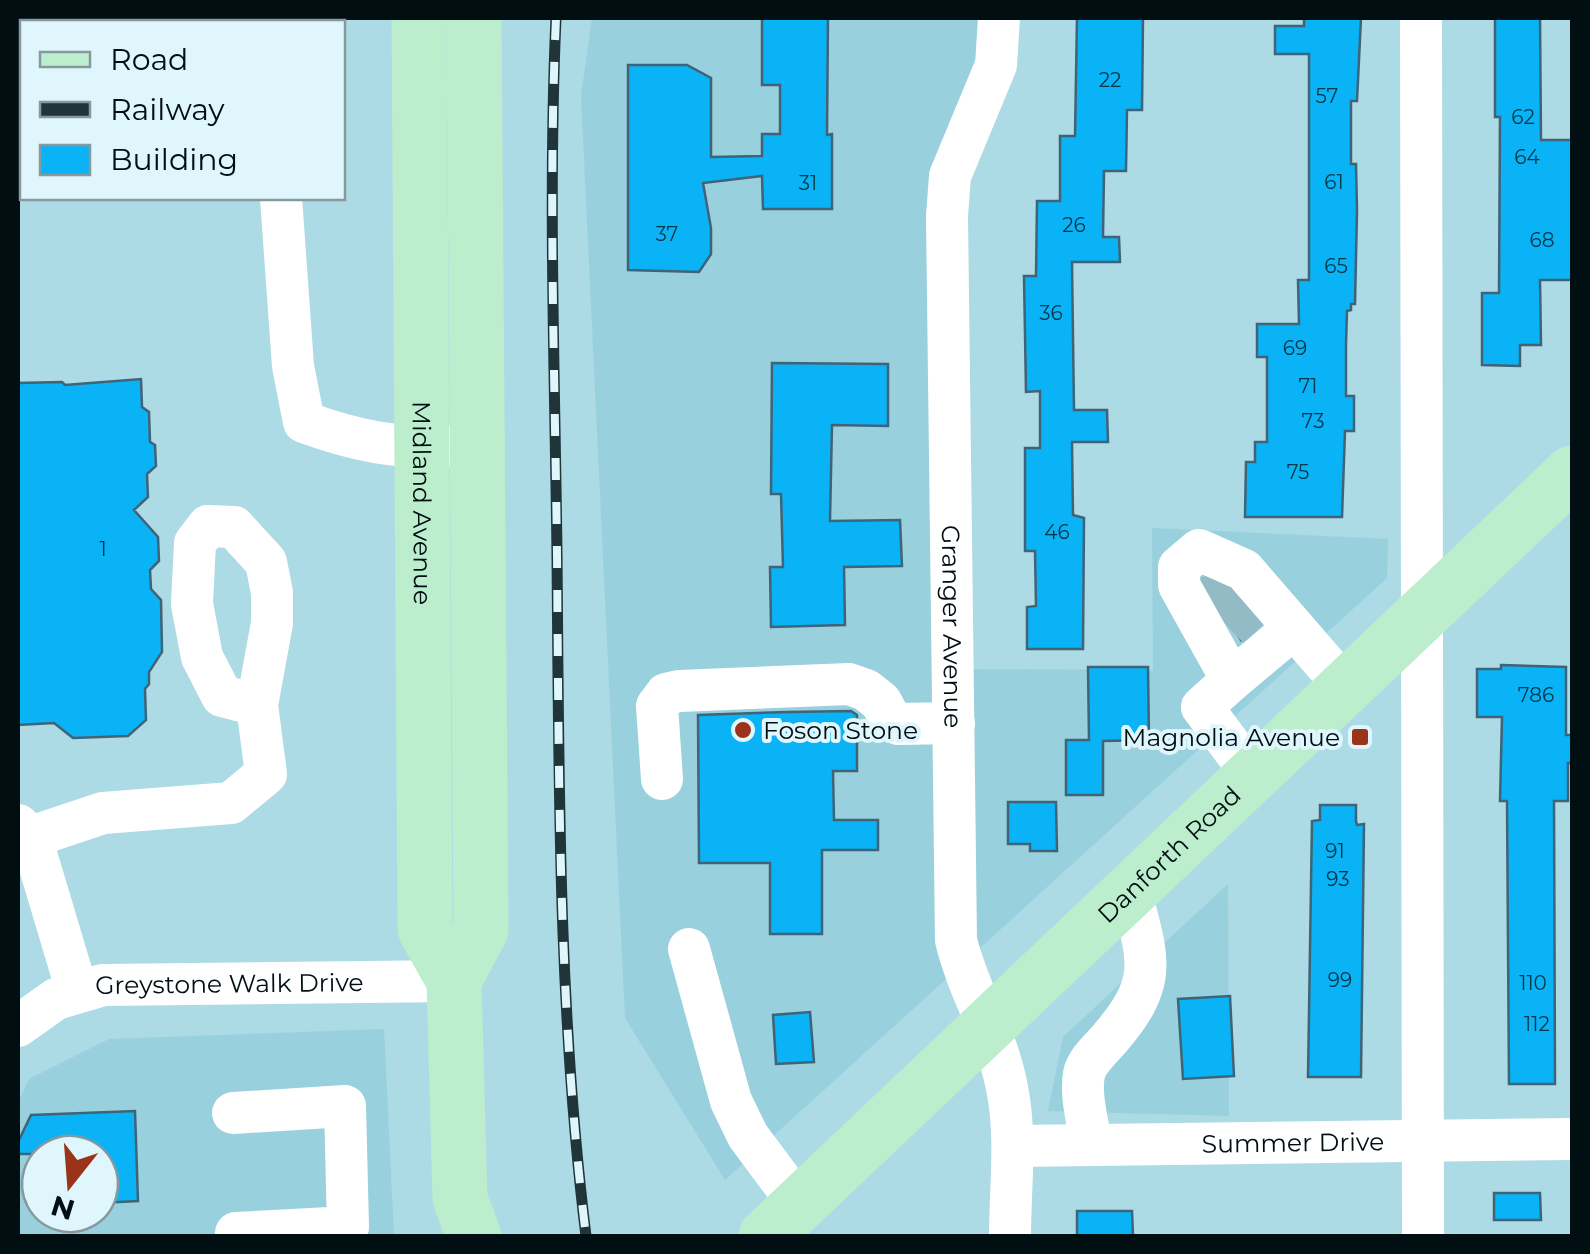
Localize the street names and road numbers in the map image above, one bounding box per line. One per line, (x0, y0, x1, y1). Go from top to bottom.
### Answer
street label: Midland Avenue (407, 401, 438, 605)
street label: Granger Avenue (936, 525, 968, 728)
street label: Danforth Road (1091, 780, 1247, 929)
street label: Greystone Walk Drive (95, 967, 364, 1000)
street label: Summer Drive (1202, 1126, 1384, 1159)

